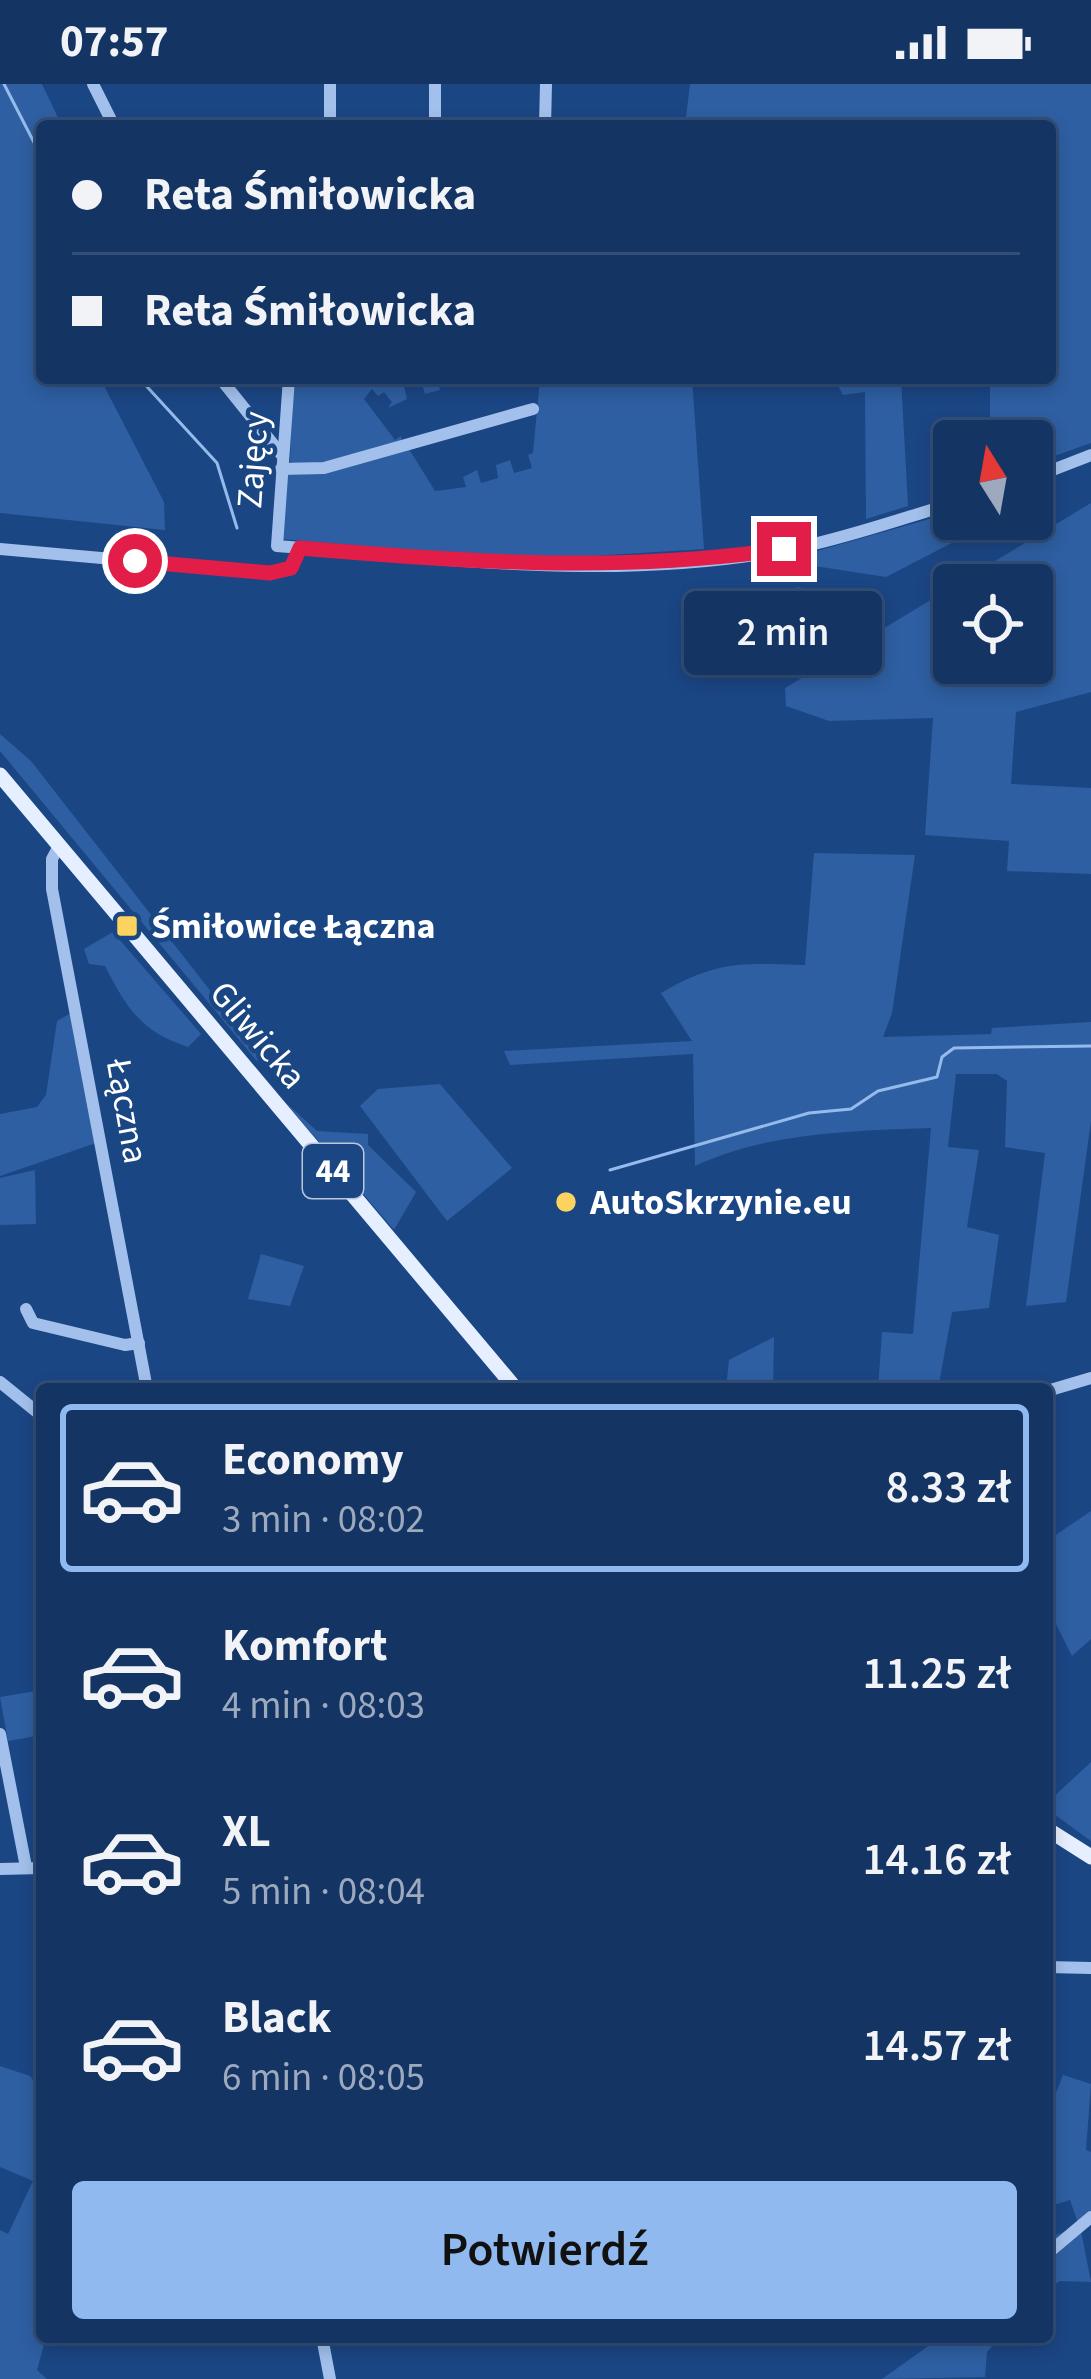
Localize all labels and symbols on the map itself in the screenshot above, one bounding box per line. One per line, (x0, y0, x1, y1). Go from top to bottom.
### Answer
street label: Zajęcy (224, 410, 282, 510)
north arrow (933, 420, 1053, 540)
route end (757, 522, 811, 576)
route start (108, 534, 162, 588)
callout: 2 min (685, 591, 883, 675)
place label: Śmiłowice Łączna (151, 901, 435, 952)
marker: Śmiłowice Łączna (114, 913, 140, 939)
street label: Gliwicka (198, 970, 318, 1100)
street label: Łączna (93, 1054, 161, 1167)
road number: 44 (303, 1144, 363, 1198)
place label: AutoSkrzynie.eu (589, 1177, 852, 1228)
marker: AutoSkrzynie.eu (553, 1189, 579, 1215)

